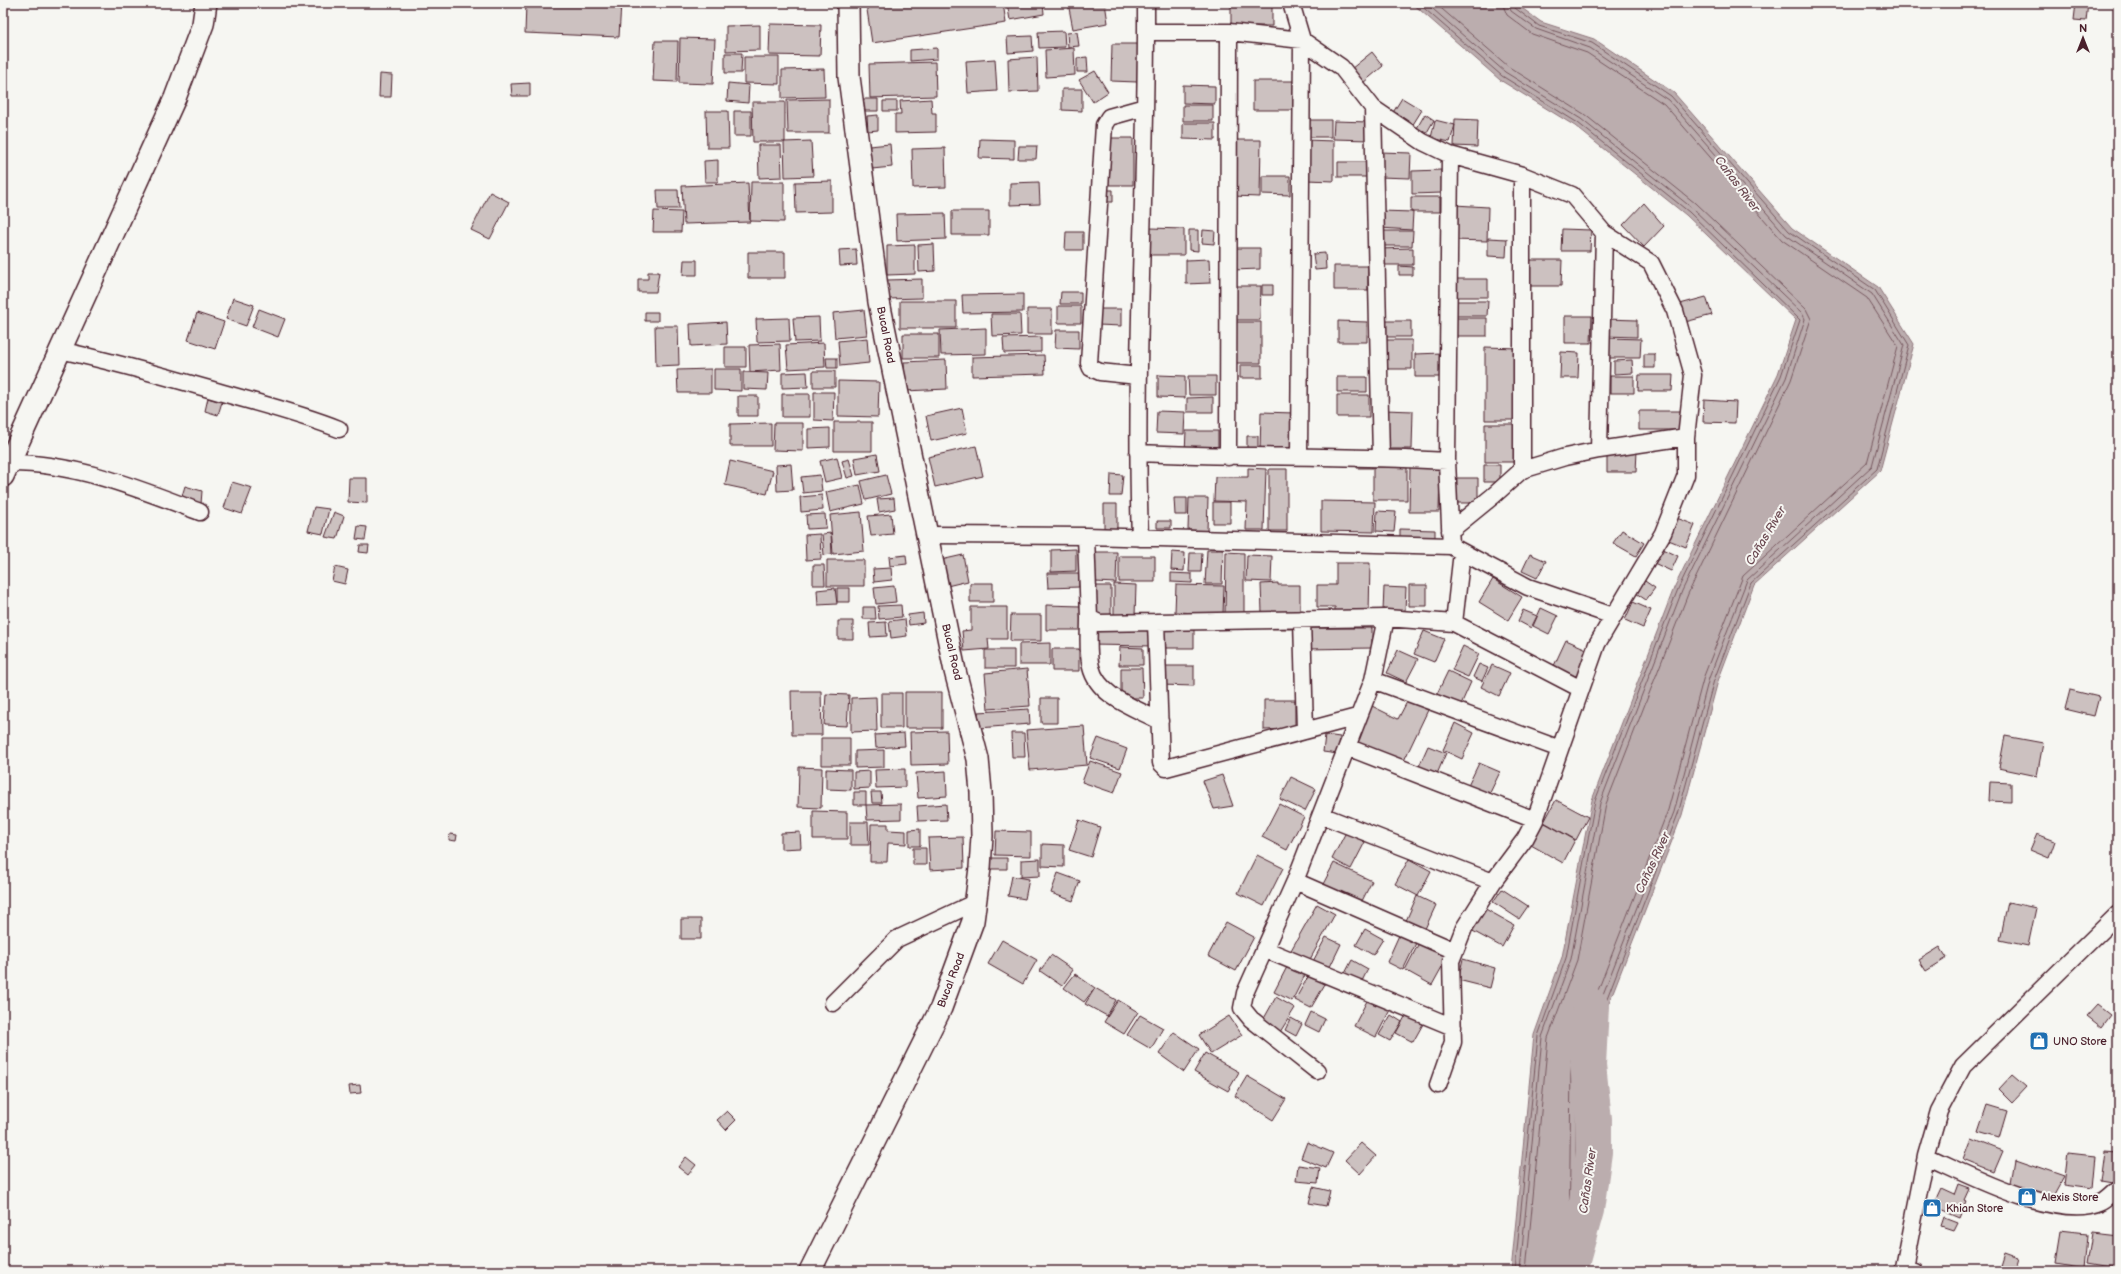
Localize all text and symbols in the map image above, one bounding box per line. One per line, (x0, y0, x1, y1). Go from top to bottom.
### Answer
north arrow (2063, 18, 2103, 58)
text: N (2079, 22, 2087, 35)
water label: Cañas River (1711, 153, 1764, 216)
street label: Bucal Road (874, 305, 898, 365)
water label: Cañas River (1743, 503, 1790, 568)
street label: Bucal Road (939, 622, 965, 682)
water label: Cañas River (1632, 829, 1674, 896)
street label: Bucal Road (935, 951, 967, 1009)
shop icon: UNO Store (2028, 1030, 2050, 1052)
place label: UNO Store (2053, 1035, 2107, 1048)
water label: Cañas River (1576, 1146, 1600, 1215)
shop icon: Alexis Store (2016, 1186, 2038, 1208)
place label: Alexis Store (2041, 1191, 2099, 1204)
shop icon: Khian Store (1921, 1197, 1943, 1219)
place label: Khian Store (1946, 1202, 2004, 1215)

